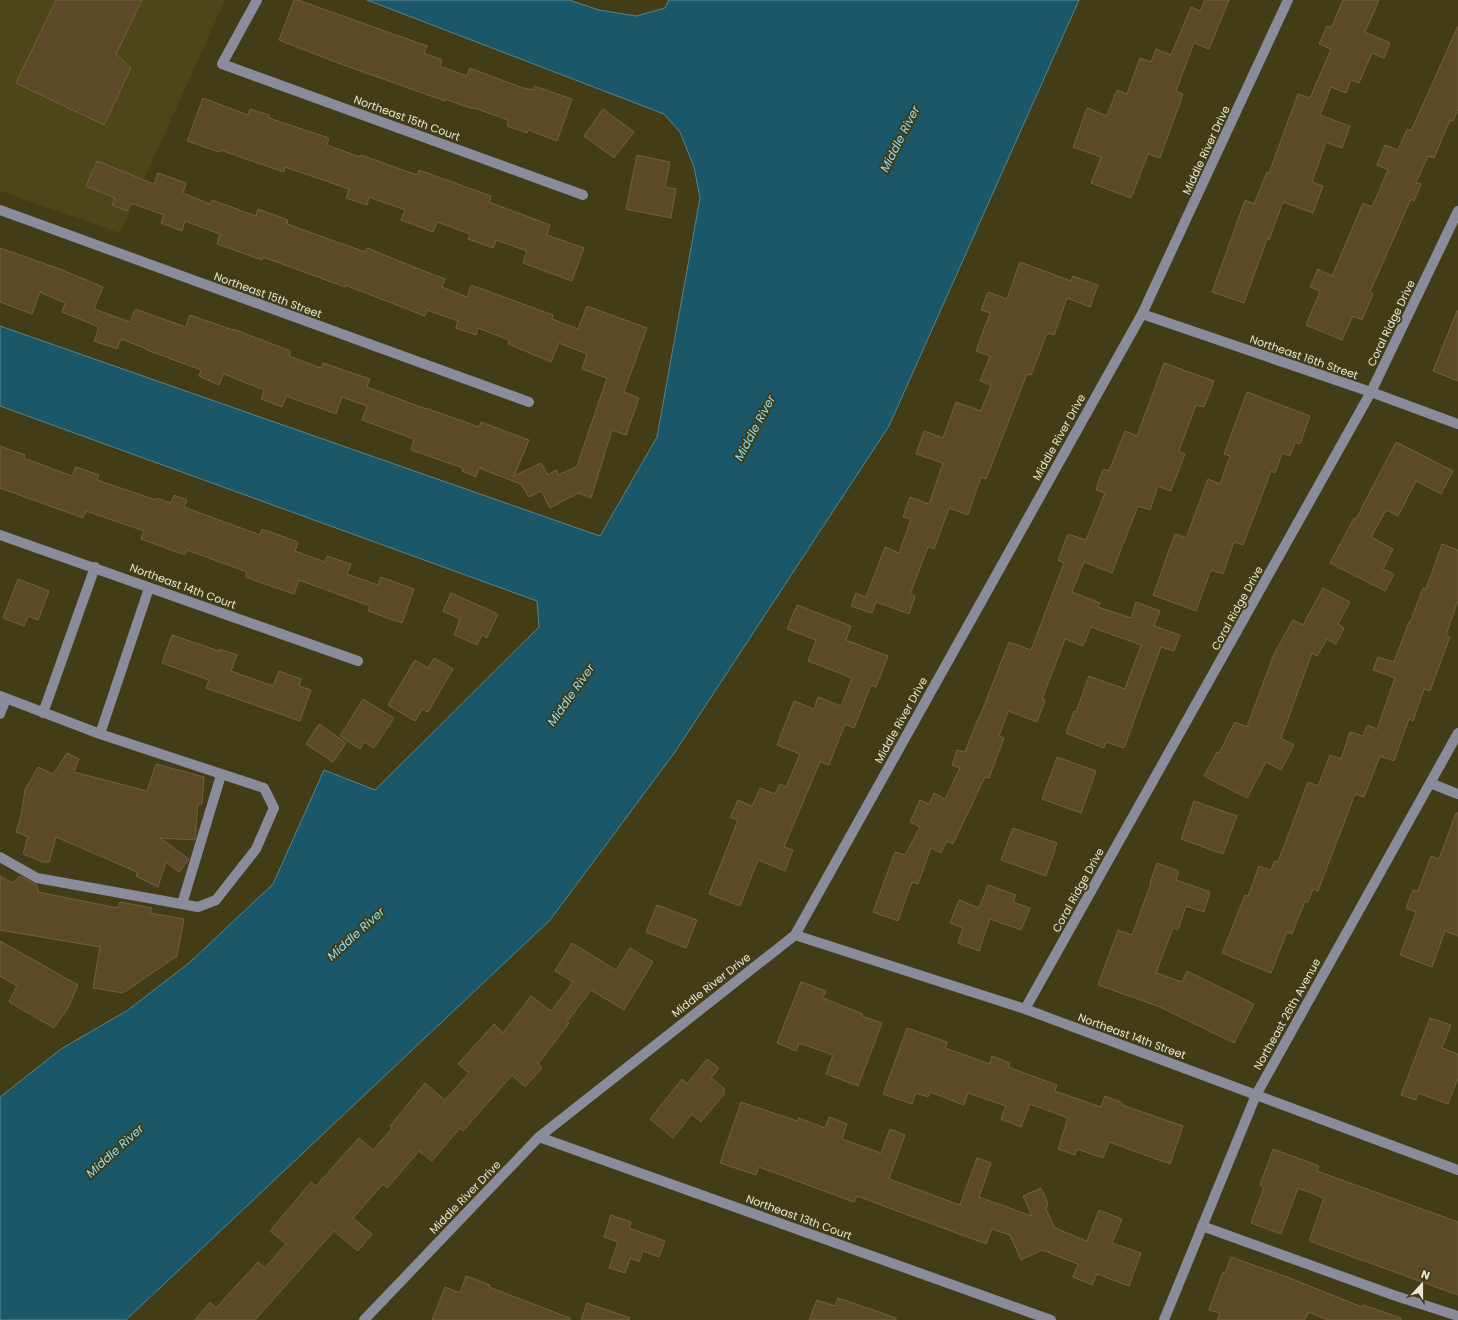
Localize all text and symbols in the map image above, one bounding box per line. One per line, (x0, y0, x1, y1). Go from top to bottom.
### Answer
street label: Northeast 15th Court (352, 91, 462, 145)
water label: Middle River (876, 102, 924, 175)
street label: Middle River Drive (1178, 103, 1234, 197)
street label: Northeast 15th Street (212, 268, 324, 322)
street label: Coral Ridge Drive (1363, 277, 1419, 369)
street label: Northeast 16th Street (1248, 331, 1360, 383)
water label: Middle River (730, 391, 779, 464)
street label: Middle River Drive (1029, 391, 1089, 483)
street label: Northeast 14th Court (128, 559, 238, 613)
street label: Coral Ridge Drive (1207, 563, 1267, 653)
water label: Middle River (543, 660, 599, 729)
street label: Middle River Drive (871, 674, 931, 766)
street label: Coral Ridge Drive (1048, 845, 1108, 935)
water label: Middle River (323, 903, 389, 964)
street label: Middle River Drive (668, 949, 754, 1021)
street label: Northeast 26th Avenue (1250, 955, 1324, 1073)
street label: Northeast 14th Street (1076, 1009, 1188, 1063)
water label: Middle River (82, 1120, 148, 1181)
street label: Middle River Drive (426, 1157, 504, 1237)
street label: Northeast 13th Court (744, 1190, 854, 1244)
north arrow (1402, 1264, 1442, 1304)
text: N (1419, 1266, 1432, 1284)

